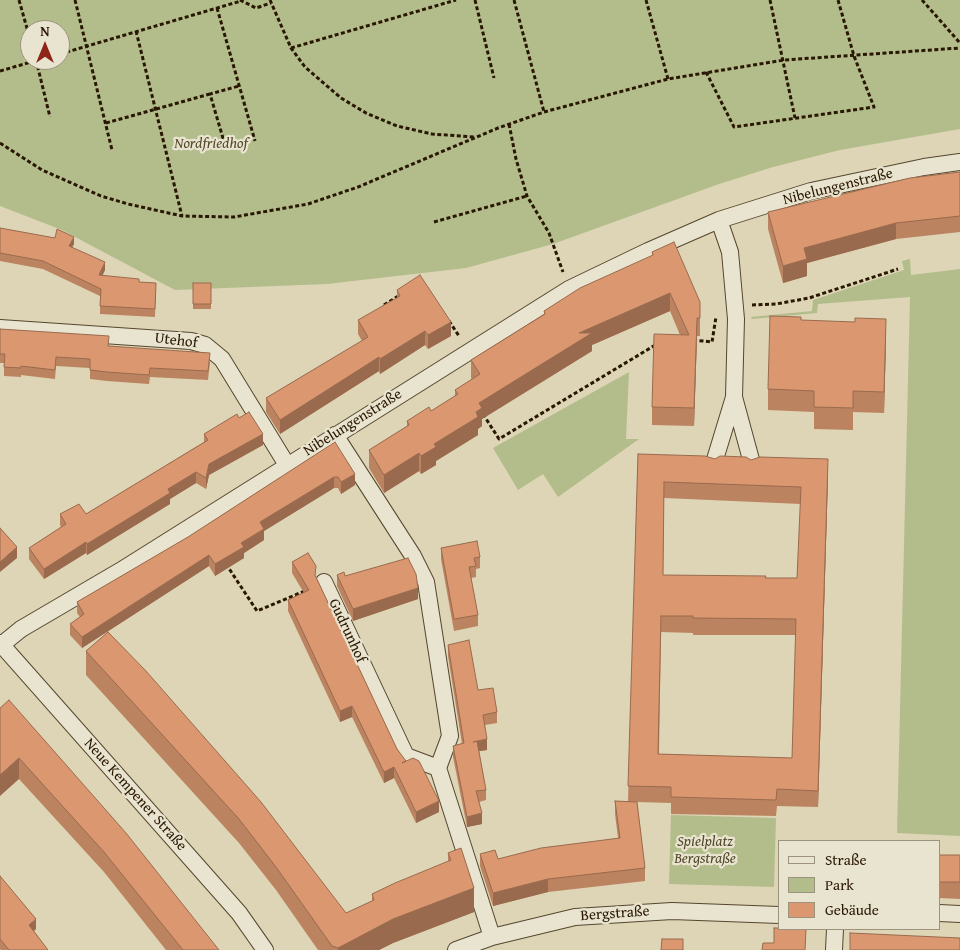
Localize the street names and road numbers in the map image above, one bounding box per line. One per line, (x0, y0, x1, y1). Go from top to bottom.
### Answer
street label: Nibelungenstraße (781, 165, 895, 209)
street label: Utehof (154, 329, 198, 353)
street label: Nibelungenstraße (300, 386, 406, 460)
street label: Gudrunhof (324, 596, 370, 666)
street label: Neue Kempener Straße (80, 735, 190, 855)
street label: Bergstraße (580, 903, 650, 925)

